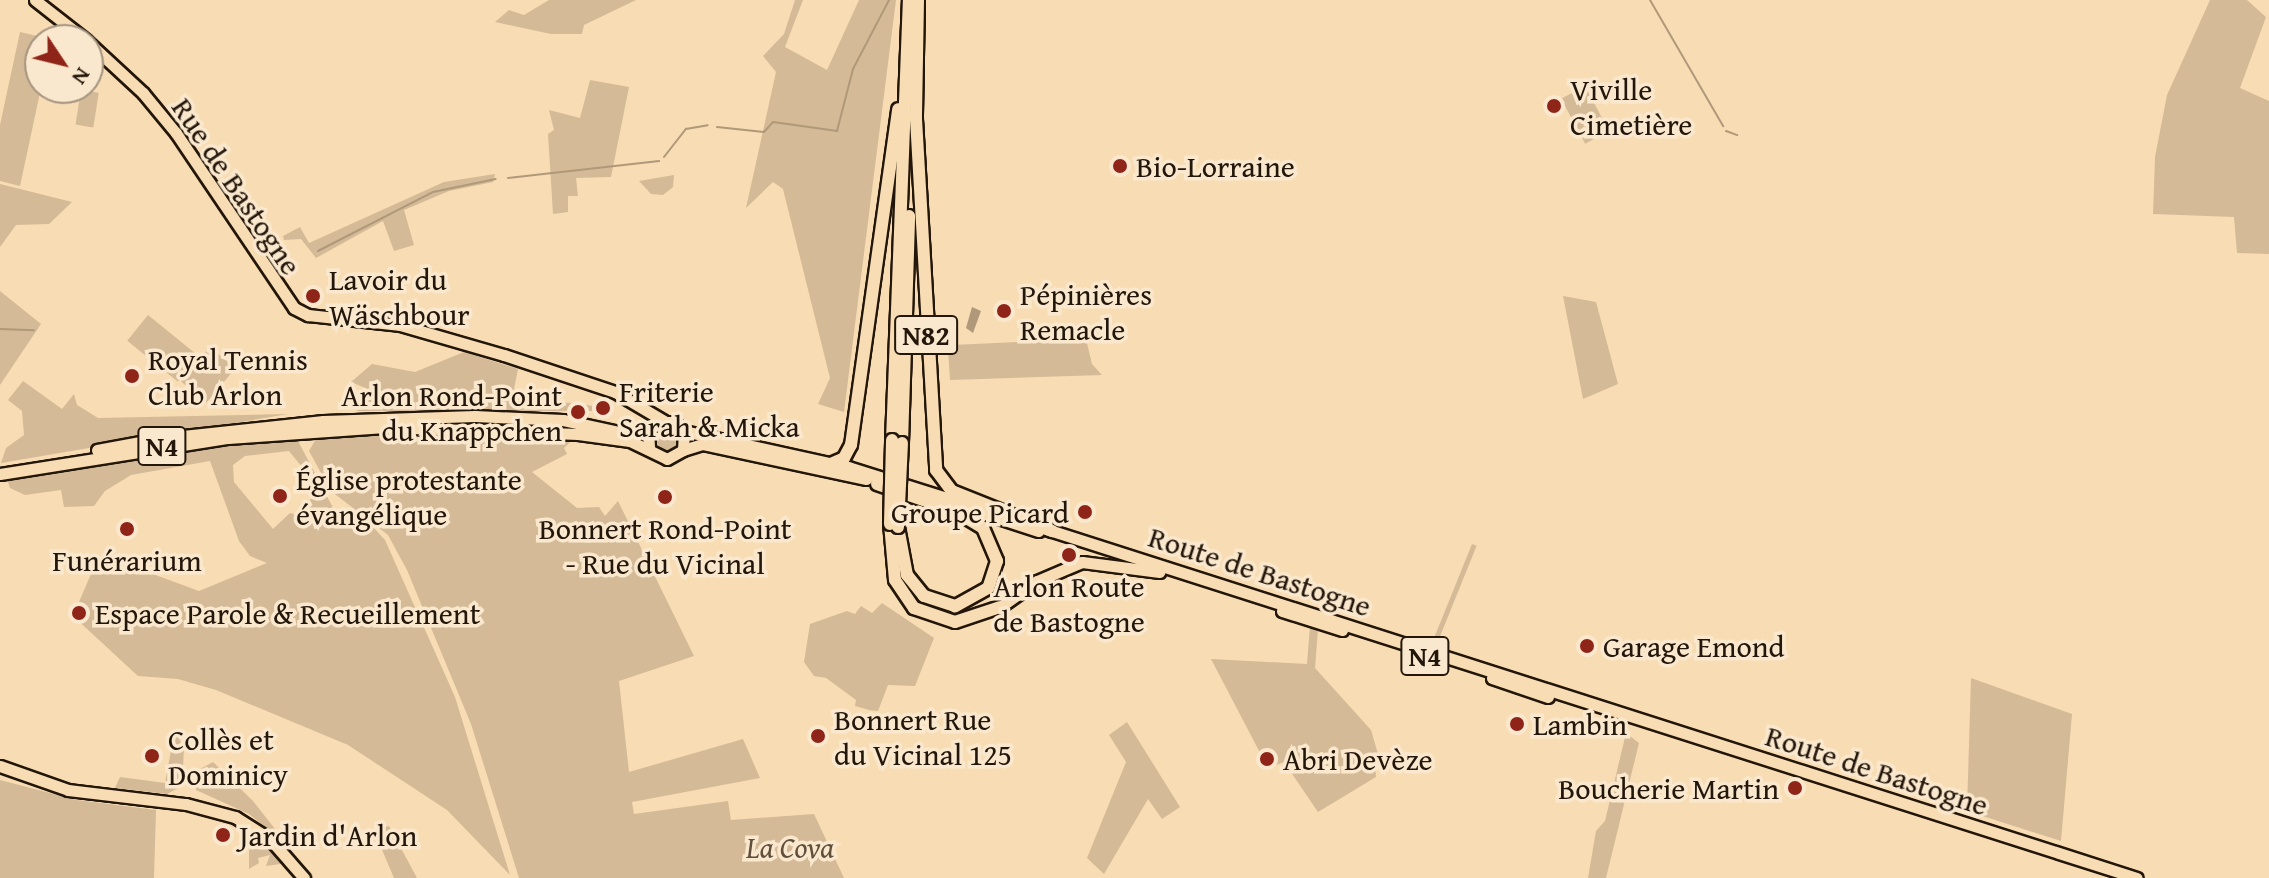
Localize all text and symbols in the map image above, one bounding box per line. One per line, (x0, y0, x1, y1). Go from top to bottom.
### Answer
north arrow (24, 24, 104, 104)
text: N (65, 61, 99, 92)
place label: Viville Cimetière (1570, 71, 1692, 142)
street label: Rue de Bastogne (165, 91, 309, 281)
marker: Viville Cimetière (1545, 97, 1563, 115)
place label: Bio-Lorraine (1136, 148, 1295, 184)
marker: Bio-Lorraine (1111, 157, 1129, 175)
place label: Lavoir du Wäschbour (329, 261, 470, 332)
place label: Pépinières Remacle (1020, 276, 1152, 346)
marker: Lavoir du Wäschbour (304, 287, 322, 305)
marker: Pépinières Remacle (995, 302, 1013, 320)
road number: N82 (894, 311, 958, 359)
place label: Royal Tennis Club Arlon (148, 341, 308, 412)
marker: Royal Tennis Club Arlon (123, 367, 141, 385)
place label: Friterie Sarah & Micka (619, 373, 800, 444)
place label: Arlon Rond-Point du Knappchen (341, 377, 562, 448)
marker: Friterie Sarah & Micka (594, 399, 612, 417)
marker: Arlon Rond-Point du Knappchen (569, 403, 587, 421)
road number: N4 (136, 422, 188, 470)
place label: Église protestante évangélique (296, 461, 522, 532)
marker: Église protestante évangélique (271, 487, 289, 505)
marker: Bonnert Rond-Point - Rue du Vicinal (656, 488, 674, 506)
place label: Groupe Picard (891, 494, 1069, 530)
marker: Groupe Picard (1076, 503, 1094, 521)
place label: Bonnert Rond-Point - Rue du Vicinal (539, 510, 791, 580)
street label: Route de Bastogne (1144, 518, 1376, 624)
marker: Funérarium (118, 520, 136, 538)
place label: Funérarium (52, 542, 202, 578)
marker: Arlon Route de Bastogne (1060, 546, 1078, 564)
place label: Arlon Route de Bastogne (993, 568, 1145, 638)
place label: Espace Parole & Recueillement (95, 595, 480, 631)
marker: Espace Parole & Recueillement (70, 604, 88, 622)
place label: Garage Emond (1603, 628, 1785, 664)
road number: N4 (1399, 632, 1451, 680)
marker: Garage Emond (1578, 637, 1596, 655)
place label: Bonnert Rue du Vicinal 125 (834, 701, 1012, 772)
place label: Lambin (1533, 706, 1627, 742)
marker: Lambin (1508, 715, 1526, 733)
street label: Route de Bastogne (1761, 717, 1993, 823)
place label: Collès et Dominicy (168, 721, 288, 792)
marker: Bonnert Rue du Vicinal 125 (809, 727, 827, 745)
place label: Abri Devèze (1283, 741, 1433, 777)
marker: Collès et Dominicy (143, 747, 161, 765)
marker: Abri Devèze (1258, 750, 1276, 768)
place label: Boucherie Martin (1558, 770, 1779, 806)
marker: Boucherie Martin (1786, 779, 1804, 797)
place label: Jardin d'Arlon (239, 817, 417, 853)
marker: Jardin d'Arlon (214, 826, 232, 844)
park label: La Cova (746, 829, 834, 865)

